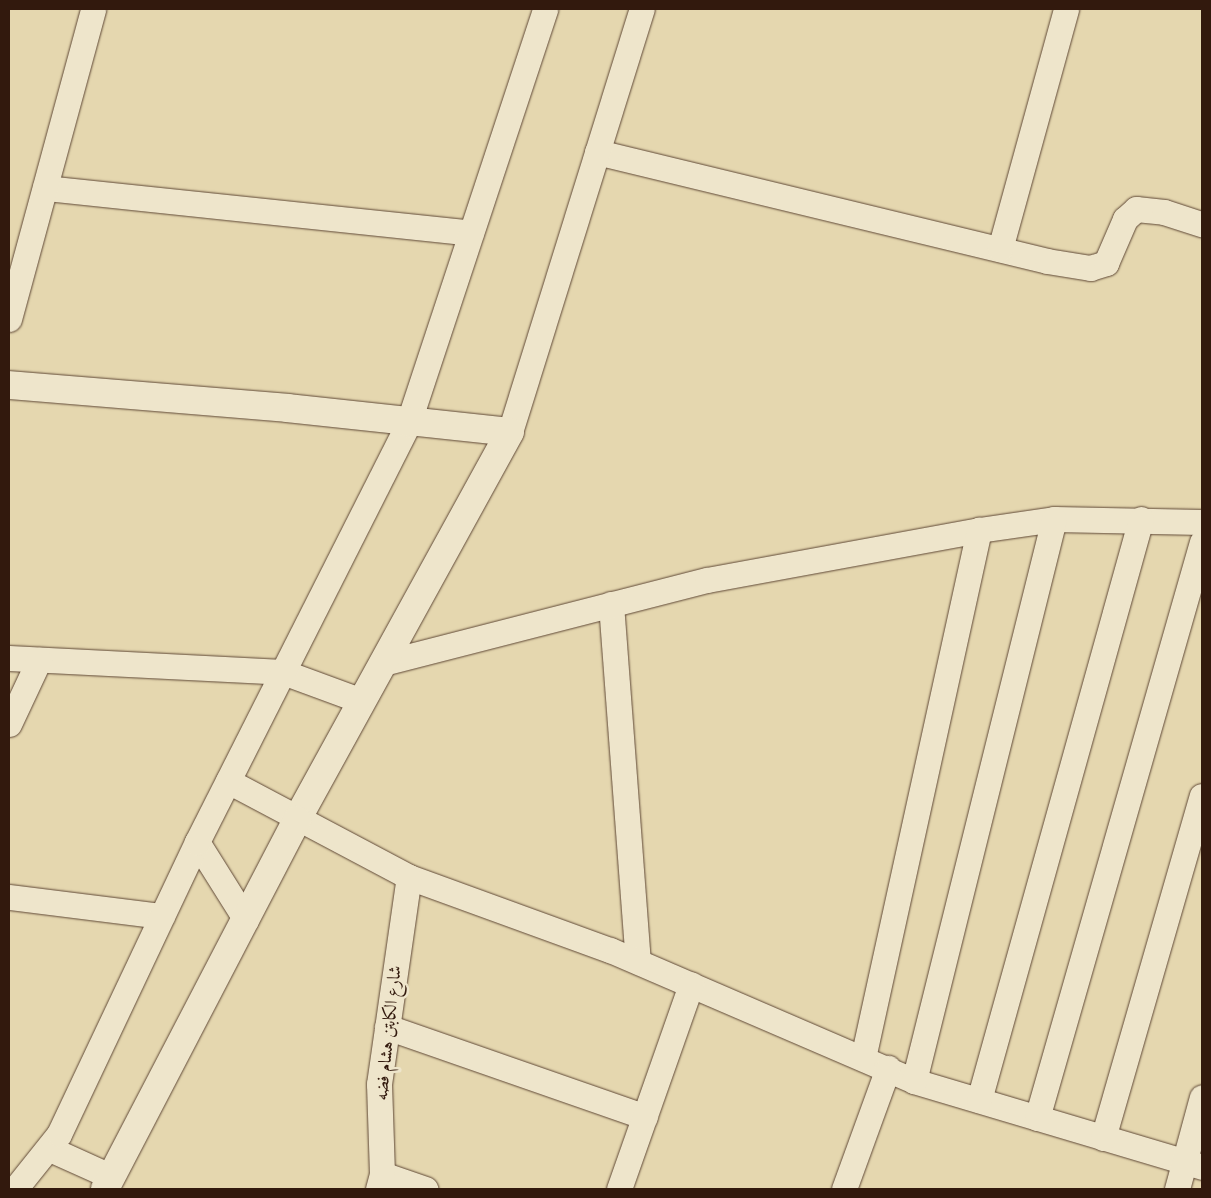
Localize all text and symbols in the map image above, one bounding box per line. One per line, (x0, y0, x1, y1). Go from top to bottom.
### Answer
street label: شارع الكابتن هشام فضه (371, 964, 407, 1102)

